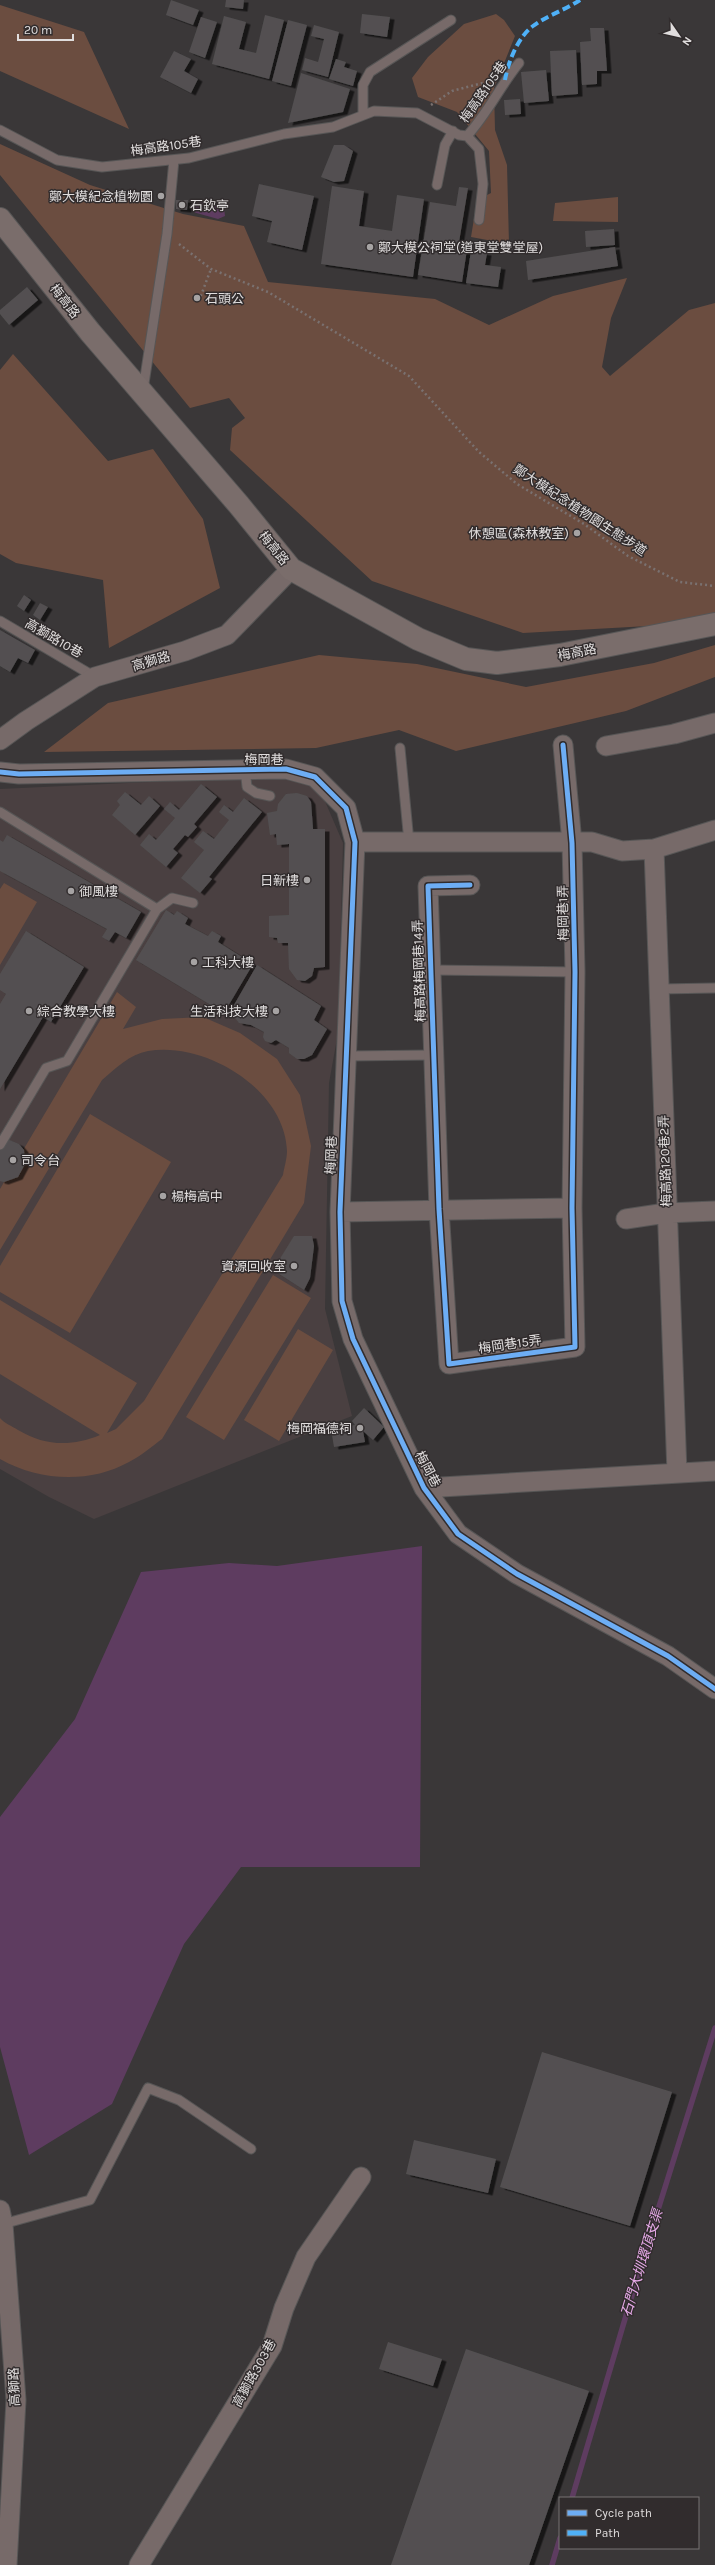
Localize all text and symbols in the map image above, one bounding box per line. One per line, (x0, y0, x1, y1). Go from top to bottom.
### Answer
scale bar (18, 16, 73, 42)
north arrow (659, 16, 699, 56)
text: 20 m (24, 23, 52, 37)
text: N (679, 34, 694, 48)
street label: 梅高路105巷 (456, 58, 510, 126)
street label: 梅高路105巷 (130, 134, 202, 158)
place label: 鄭大模紀念植物園 (49, 189, 153, 204)
marker: 鄭大模紀念植物園 (156, 191, 166, 201)
place label: 石欽亭 (190, 198, 229, 213)
marker: 石欽亭 (177, 200, 187, 210)
place label: 鄭大模公祠堂(道東堂雙堂屋) (378, 240, 543, 255)
marker: 鄭大模公祠堂(道東堂雙堂屋) (365, 242, 375, 252)
street label: 梅高路 (47, 281, 83, 321)
place label: 石頭公 (205, 291, 244, 306)
marker: 石頭公 (192, 293, 202, 303)
street label: 鄭大模紀念植物園生態步道 (510, 461, 650, 559)
place label: 休憩區(森林教室) (469, 526, 569, 541)
street label: 梅高路 (256, 528, 292, 568)
marker: 休憩區(森林教室) (572, 528, 582, 538)
street label: 高獅路10巷 (23, 616, 85, 660)
street label: 梅高路 (556, 641, 598, 663)
street label: 高獅路 (130, 648, 172, 674)
street label: 梅岡巷 (244, 752, 284, 767)
place label: 日新樓 (260, 873, 299, 888)
marker: 日新樓 (302, 875, 312, 885)
place label: 御風樓 (79, 884, 118, 899)
street label: 梅岡巷1弄 (555, 885, 571, 941)
marker: 御風樓 (66, 886, 76, 896)
street label: 梅高路梅岡巷14弄 (410, 919, 428, 1023)
place label: 工科大樓 (202, 955, 254, 970)
marker: 工科大樓 (189, 957, 199, 967)
place label: 綜合教學大樓 (37, 1004, 115, 1019)
place label: 生活科技大樓 (190, 1004, 268, 1019)
marker: 綜合教學大樓 (24, 1006, 34, 1016)
marker: 生活科技大樓 (271, 1006, 281, 1016)
street label: 梅高路120巷2弄 (656, 1115, 674, 1207)
street label: 梅岡巷 (323, 1135, 339, 1175)
place label: 司令台 (21, 1153, 60, 1168)
marker: 司令台 (8, 1155, 18, 1165)
place label: 楊梅高中 (171, 1189, 223, 1204)
marker: 楊梅高中 (158, 1191, 168, 1201)
place label: 資源回收室 (221, 1259, 286, 1274)
marker: 資源回收室 (289, 1261, 299, 1271)
street label: 梅岡巷15弄 (477, 1332, 543, 1356)
place label: 梅岡福德祠 (287, 1421, 352, 1436)
marker: 梅岡福德祠 (355, 1423, 365, 1433)
street label: 梅岡巷 (412, 1448, 444, 1490)
water label: 石門大圳環頂支渠 (617, 2205, 667, 2319)
street label: 高獅路303巷 (229, 2337, 279, 2409)
street label: 高獅路 (6, 2367, 22, 2407)
legend (559, 2497, 699, 2549)
text: Cycle path (595, 2506, 652, 2520)
text: Path (595, 2526, 620, 2540)

